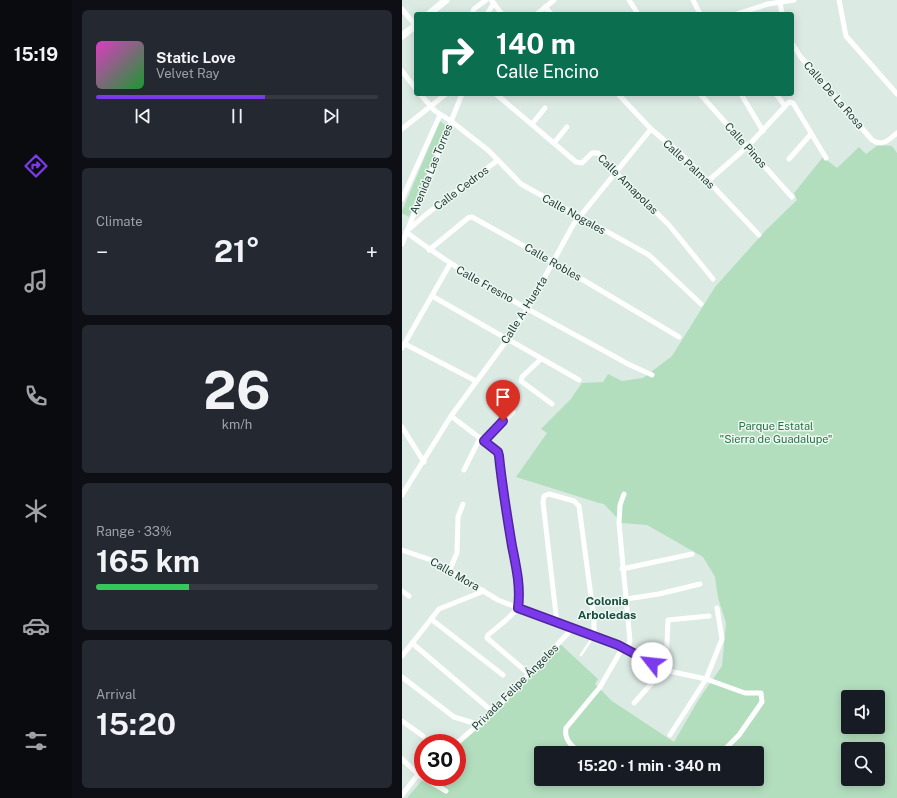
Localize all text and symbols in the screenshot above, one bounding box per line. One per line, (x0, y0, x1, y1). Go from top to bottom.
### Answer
text: 140 m (496, 27, 576, 60)
icon: right (430, 28, 482, 80)
text: 15:19 (14, 44, 58, 65)
text: Static Love (156, 49, 236, 66)
street label: Calle De La Rosa (802, 59, 866, 131)
text: Calle Encino (496, 61, 599, 82)
text: Velvet Ray (156, 66, 220, 81)
icon: previous (132, 105, 154, 127)
icon: pause (226, 105, 248, 127)
icon: next (320, 105, 342, 127)
street label: Calle Pinos (723, 120, 770, 170)
street label: Avenida Las Torres (407, 122, 455, 216)
street label: Calle Palmas (661, 137, 718, 191)
icon: directions (22, 152, 50, 180)
street label: Calle Amapolas (596, 152, 661, 217)
street label: Calle Cedros (431, 163, 491, 212)
street label: Calle Nogales (540, 192, 608, 237)
text: Climate (96, 214, 143, 229)
text: 21° (214, 233, 260, 269)
text: − (96, 239, 108, 265)
text: + (366, 239, 378, 265)
street label: Calle Robles (523, 241, 584, 283)
street label: Calle Fresno (454, 263, 516, 305)
icon: music (22, 267, 50, 295)
street label: Calle A. Huerta (498, 274, 550, 346)
text: 26 (203, 360, 271, 421)
pin (486, 380, 520, 421)
icon: phone (22, 382, 50, 410)
icon: arrive (492, 386, 514, 408)
text: km/h (222, 417, 252, 432)
park label: Parque Estatal "Sierra de Guadalupe" (720, 420, 832, 445)
icon: climate (22, 497, 50, 525)
text: Range · 33% (96, 524, 172, 539)
text: 165 km (96, 543, 200, 579)
street label: Calle Mora (428, 555, 482, 593)
district label: Colonia Arboledas (578, 594, 636, 622)
icon: car (22, 612, 50, 640)
street label: Privada Felipe Ángeles (469, 640, 561, 733)
position arrow (631, 642, 673, 684)
text: Arrival (96, 687, 136, 702)
map controls (841, 690, 885, 786)
button: sound (841, 690, 885, 734)
text: 15:20 (96, 706, 176, 742)
icon: filters (22, 727, 50, 755)
speed limit sign: 30 (414, 734, 466, 786)
button: search (841, 742, 885, 786)
text: 15:20 · 1 min · 340 m (577, 757, 721, 774)

